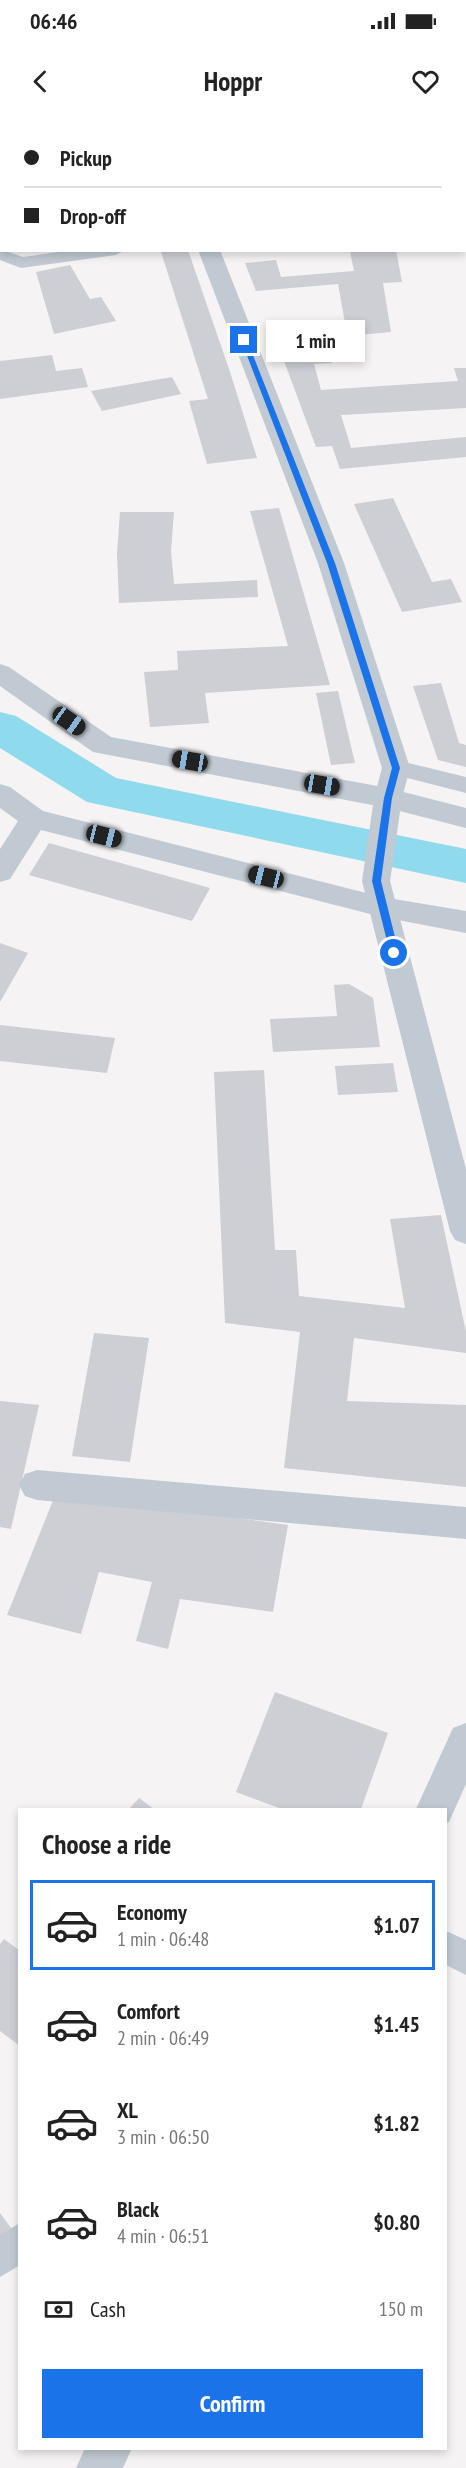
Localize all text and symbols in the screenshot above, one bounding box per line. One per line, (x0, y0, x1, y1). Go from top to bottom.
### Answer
text: 06:46 (30, 7, 78, 35)
text: Hoppr (204, 64, 262, 98)
icon: back (24, 65, 57, 98)
icon: heart (409, 65, 442, 98)
text: Pickup (60, 144, 112, 172)
text: Drop-off (60, 202, 126, 230)
callout: 1 min (265, 319, 364, 361)
route end (230, 326, 257, 353)
text: 1 min (295, 328, 336, 354)
car (49, 703, 89, 739)
car (171, 749, 209, 773)
car (303, 773, 341, 797)
car (84, 823, 124, 849)
car (246, 864, 286, 890)
route start (380, 939, 407, 966)
text: Choose a ride (42, 1827, 171, 1861)
icon: car (45, 1898, 99, 1952)
text: Economy (117, 1898, 187, 1926)
text: $1.07 (373, 1911, 420, 1939)
text: 1 min · 06:48 (117, 1926, 209, 1952)
icon: car (45, 1997, 99, 2051)
text: Comfort (117, 1997, 180, 2025)
text: $1.45 (373, 2010, 420, 2038)
text: 2 min · 06:49 (117, 2025, 209, 2051)
icon: car (45, 2096, 99, 2150)
text: XL (117, 2096, 138, 2124)
text: $1.82 (373, 2109, 420, 2137)
text: 3 min · 06:50 (117, 2124, 209, 2150)
icon: car (45, 2195, 99, 2249)
text: Black (117, 2195, 159, 2223)
text: $0.80 (373, 2208, 420, 2236)
text: 4 min · 06:51 (117, 2223, 209, 2249)
icon: cash (42, 2293, 75, 2326)
text: Cash (90, 2295, 126, 2323)
text: 150 m (379, 2296, 423, 2322)
button: Confirm (42, 2369, 423, 2438)

